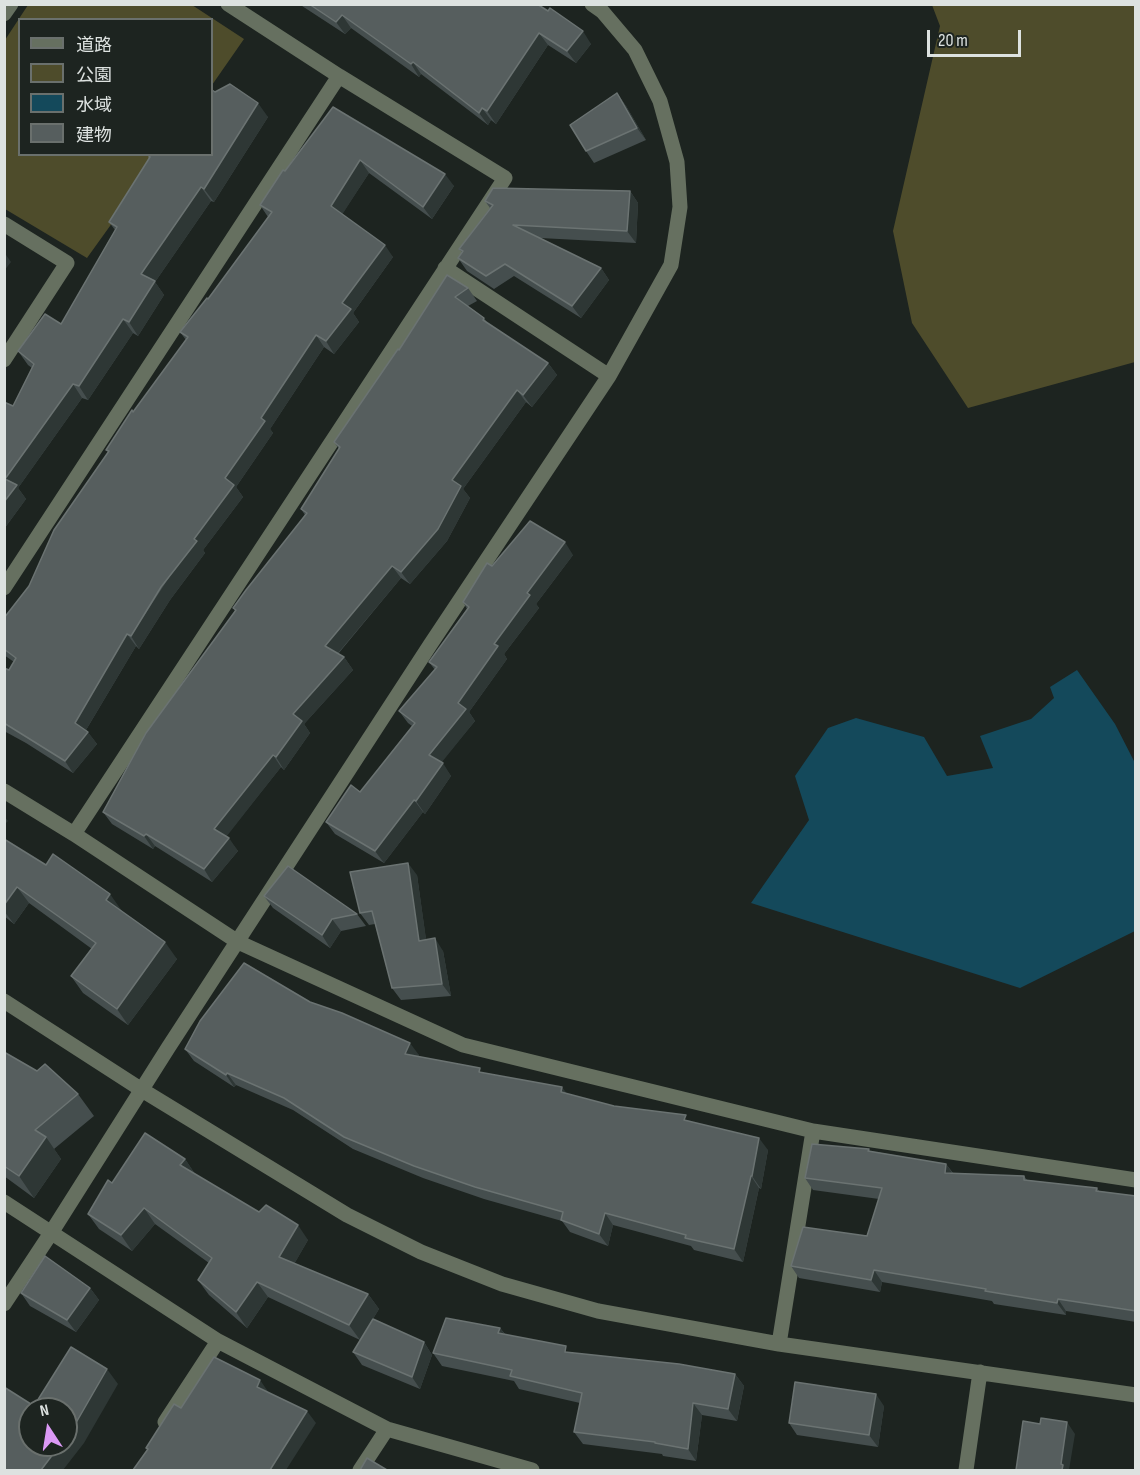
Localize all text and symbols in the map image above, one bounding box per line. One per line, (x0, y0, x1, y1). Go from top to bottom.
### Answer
legend (18, 18, 213, 156)
scale bar (930, 18, 1024, 56)
text: 20 m (938, 30, 968, 51)
text: 道路 (76, 35, 112, 56)
text: 公園 (76, 65, 112, 86)
text: 水域 (76, 95, 112, 116)
text: 建物 (76, 125, 112, 146)
north arrow (18, 1397, 78, 1457)
text: N (38, 1401, 51, 1421)

